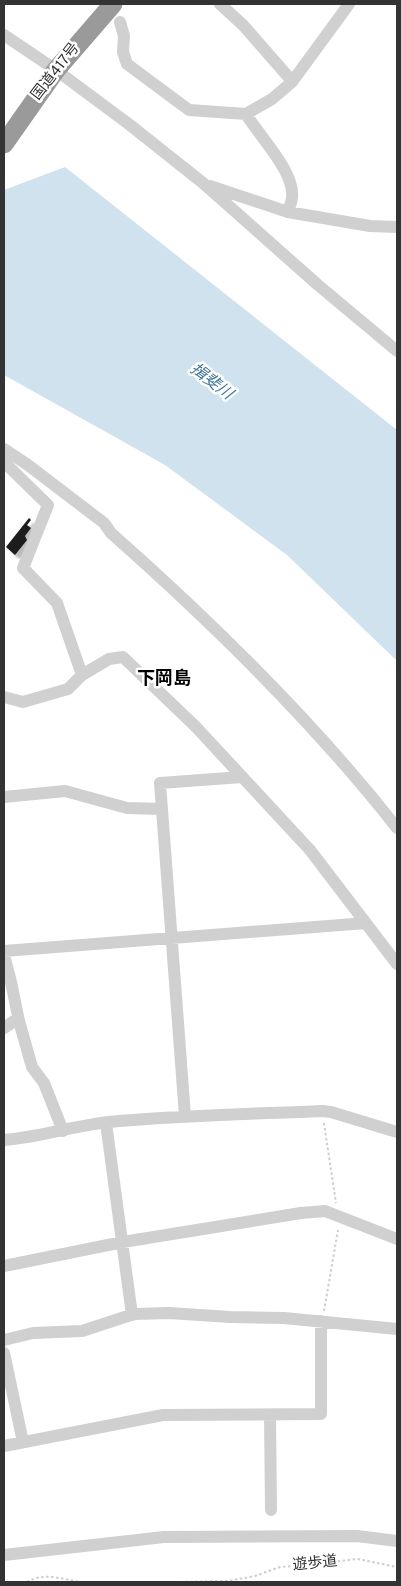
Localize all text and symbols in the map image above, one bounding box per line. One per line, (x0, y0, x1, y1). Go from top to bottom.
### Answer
street label: 国道417号 (28, 39, 84, 105)
water label: 揖斐川 (186, 360, 238, 406)
district label: 下岡島 (137, 668, 191, 691)
street label: 遊歩道 (292, 1551, 338, 1576)

